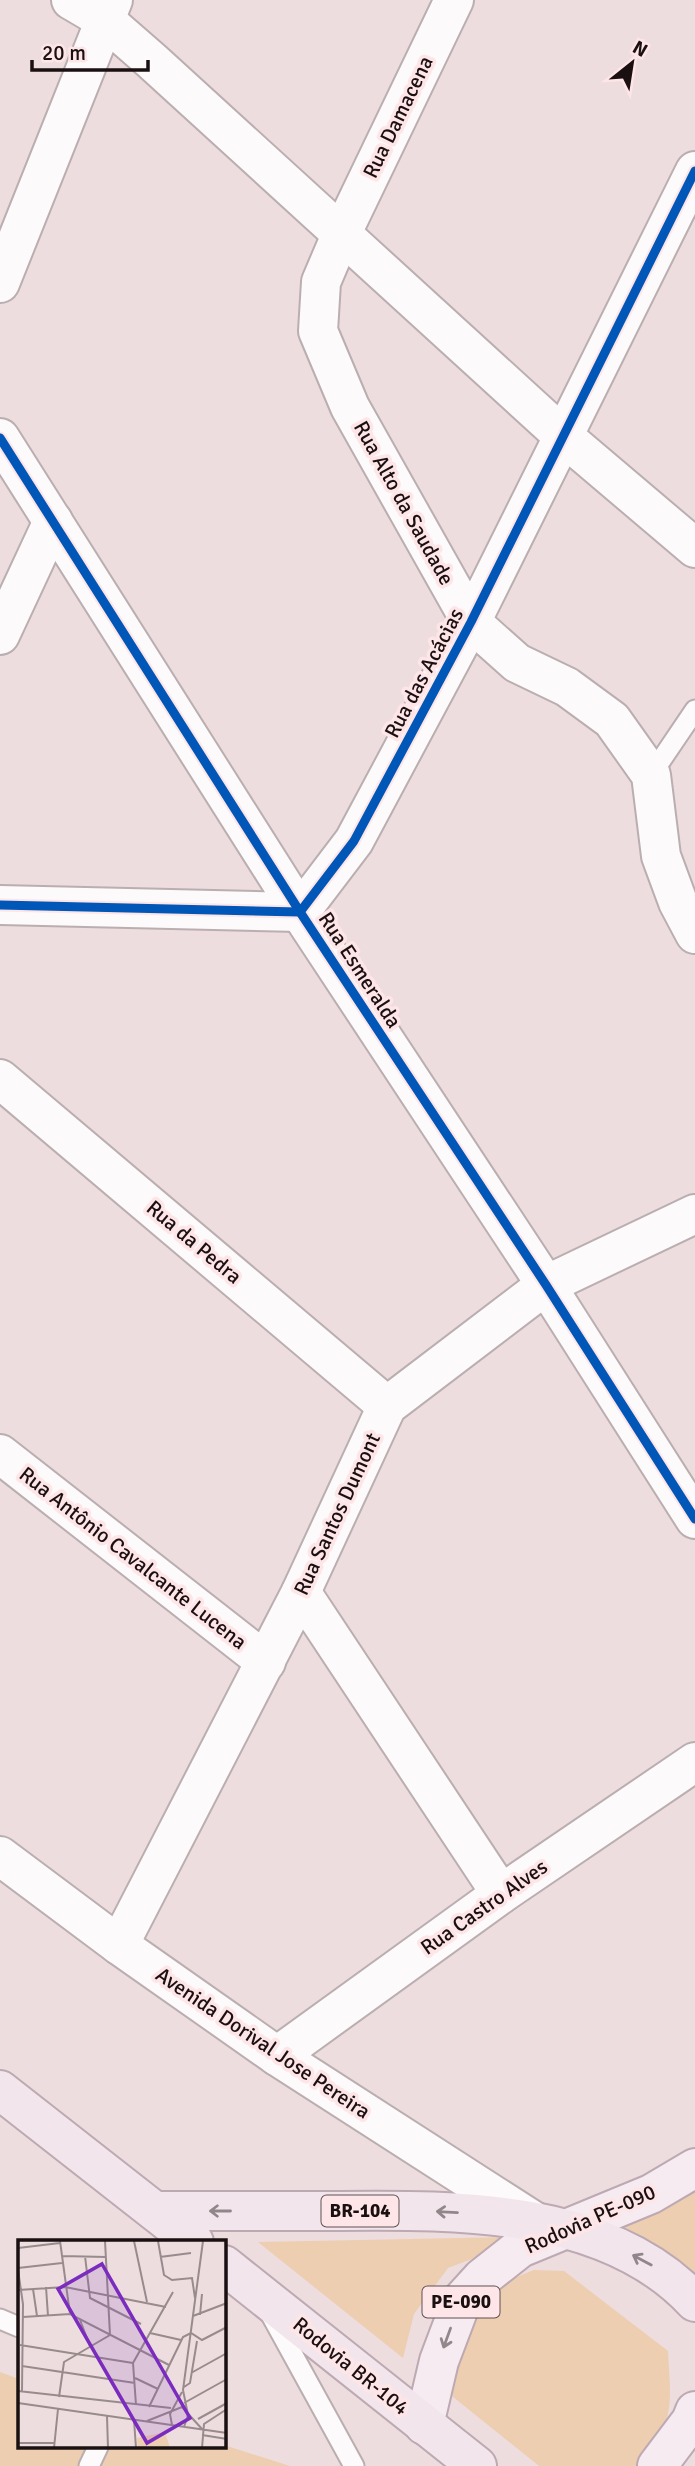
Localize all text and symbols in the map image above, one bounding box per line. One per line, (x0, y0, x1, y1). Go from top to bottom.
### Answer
scale bar (32, 28, 147, 72)
north arrow (597, 28, 667, 98)
text: N (628, 35, 652, 63)
text: 20 m (42, 40, 86, 66)
street label: Rua Damacena (357, 52, 439, 182)
street label: Rua Alto da Saudade (348, 416, 460, 590)
street label: Rua das Acácias (379, 604, 469, 742)
street label: Rua Esmeralda (313, 907, 407, 1033)
street label: Rua da Pedra (141, 1195, 247, 1289)
street label: Rua Santos Dumont (288, 1429, 386, 1599)
street label: Rua Antônio Cavalcante Lucena (14, 1461, 252, 1655)
street label: Rua Castro Alves (415, 1854, 553, 1960)
street label: Avenida Dorival Jose Pereira (151, 1961, 375, 2125)
street label: Rodovia PE-090 (521, 2179, 659, 2259)
road number: BR-104 (322, 2196, 398, 2226)
one-way arrow (209, 2204, 232, 2218)
one-way arrow (436, 2206, 459, 2219)
inset map (18, 2240, 226, 2448)
one-way arrow (632, 2253, 653, 2266)
road number: PE-090 (422, 2286, 500, 2318)
street label: Rodovia BR-104 (288, 2311, 414, 2421)
one-way arrow (440, 2326, 452, 2348)

